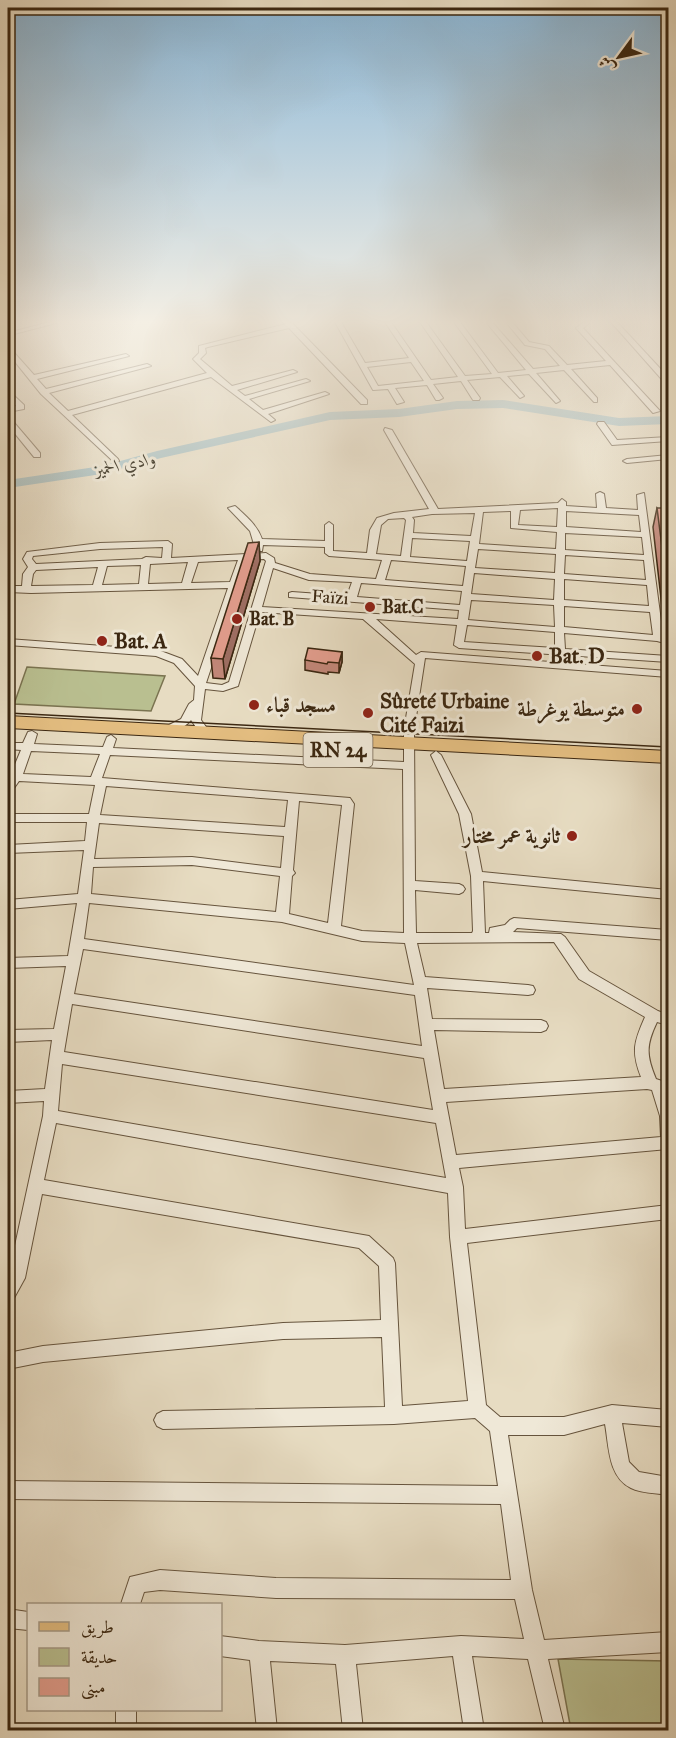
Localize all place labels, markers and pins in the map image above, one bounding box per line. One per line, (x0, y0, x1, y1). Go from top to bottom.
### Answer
place label: Bat.C (382, 596, 424, 618)
marker: Bat.C (363, 600, 377, 614)
place label: Bat. B (249, 608, 294, 630)
marker: Bat. B (230, 612, 244, 626)
place label: Bat. A (114, 628, 168, 654)
marker: Bat. A (95, 634, 109, 648)
place label: Bat. D (549, 643, 605, 669)
marker: Bat. D (530, 649, 544, 663)
place label: Sûreté Urbaine Cité Faizi (380, 688, 510, 738)
place label: مسجد قباء (266, 692, 336, 718)
place label: متوسطة يوغرطة (517, 696, 625, 724)
marker: مسجد قباء (247, 698, 261, 712)
marker: متوسطة يوغرطة (630, 702, 644, 716)
marker: Sûreté Urbaine Cité Faizi (361, 706, 375, 720)
place label: ثانوية عمر مختار (461, 823, 561, 850)
marker: ثانوية عمر مختار (565, 829, 579, 843)

